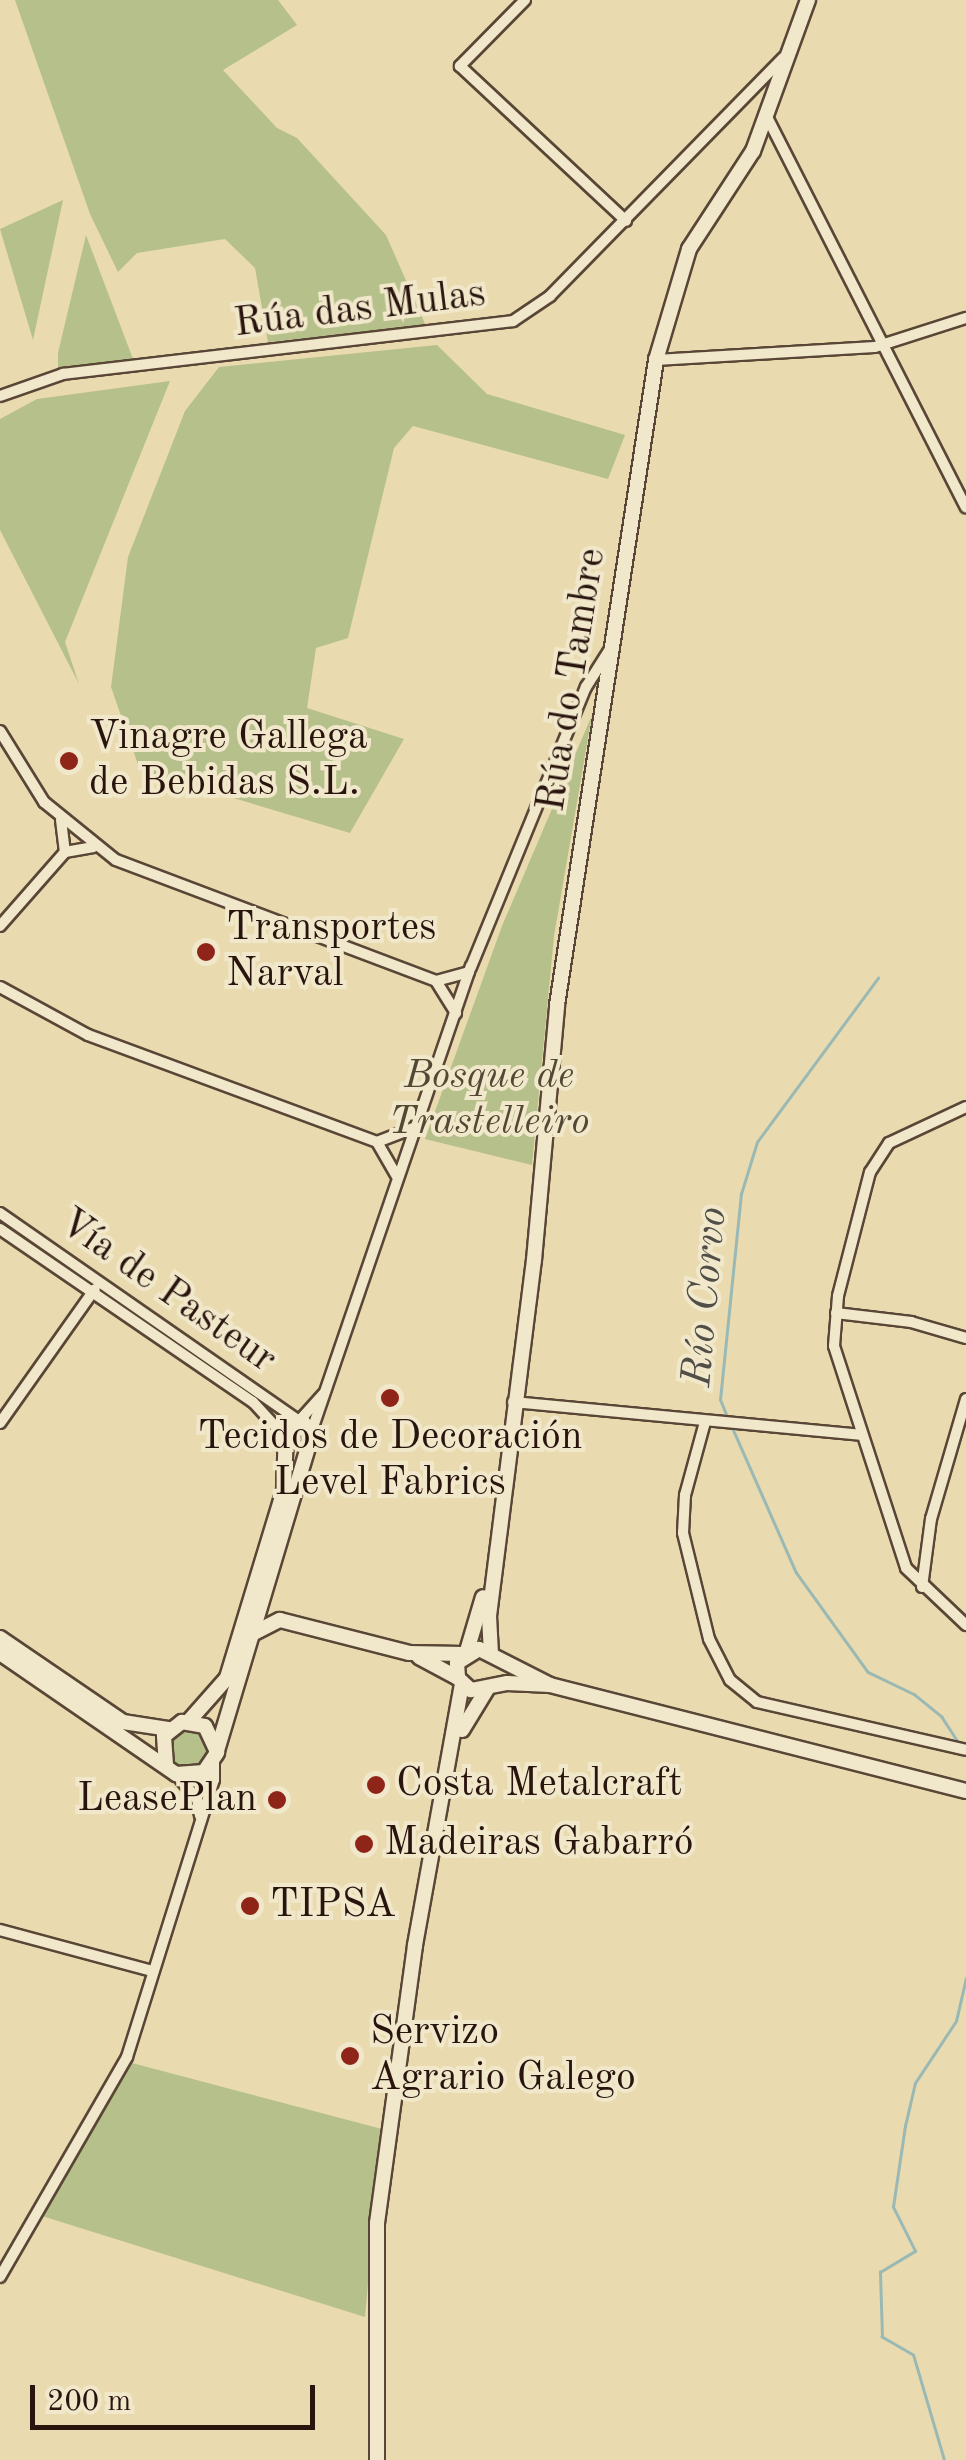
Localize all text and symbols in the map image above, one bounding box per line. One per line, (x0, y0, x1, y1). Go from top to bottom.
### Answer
street label: Rúa das Mulas (232, 271, 488, 349)
street label: Rúa do Tambre (528, 545, 618, 815)
place label: Vinagre Gallega de Bebidas S.L. (89, 714, 368, 808)
marker: Vinagre Gallega de Bebidas S.L. (58, 750, 80, 772)
place label: Transportes Narval (226, 905, 436, 999)
marker: Transportes Narval (195, 941, 217, 963)
park label: Bosque de Trastelleiro (389, 1053, 589, 1147)
street label: Vía de Pasteur (49, 1199, 285, 1385)
water label: Río Corvo (673, 1205, 739, 1389)
marker: Tecidos de Decoración Level Fabrics (379, 1387, 401, 1409)
place label: Tecidos de Decoración Level Fabrics (198, 1414, 582, 1508)
place label: Costa Metalcraft (396, 1761, 682, 1809)
marker: Costa Metalcraft (365, 1774, 387, 1796)
place label: LeasePlan (77, 1776, 257, 1824)
marker: LeasePlan (266, 1789, 288, 1811)
place label: Madeiras Gabarró (384, 1820, 694, 1868)
marker: Madeiras Gabarró (353, 1833, 375, 1855)
place label: TIPSA (270, 1882, 396, 1930)
marker: TIPSA (239, 1895, 261, 1917)
place label: Servizo Agrario Galego (370, 2009, 636, 2103)
marker: Servizo Agrario Galego (339, 2045, 361, 2067)
scale bar (35, 2365, 320, 2427)
text: 200 m (47, 2387, 131, 2417)

